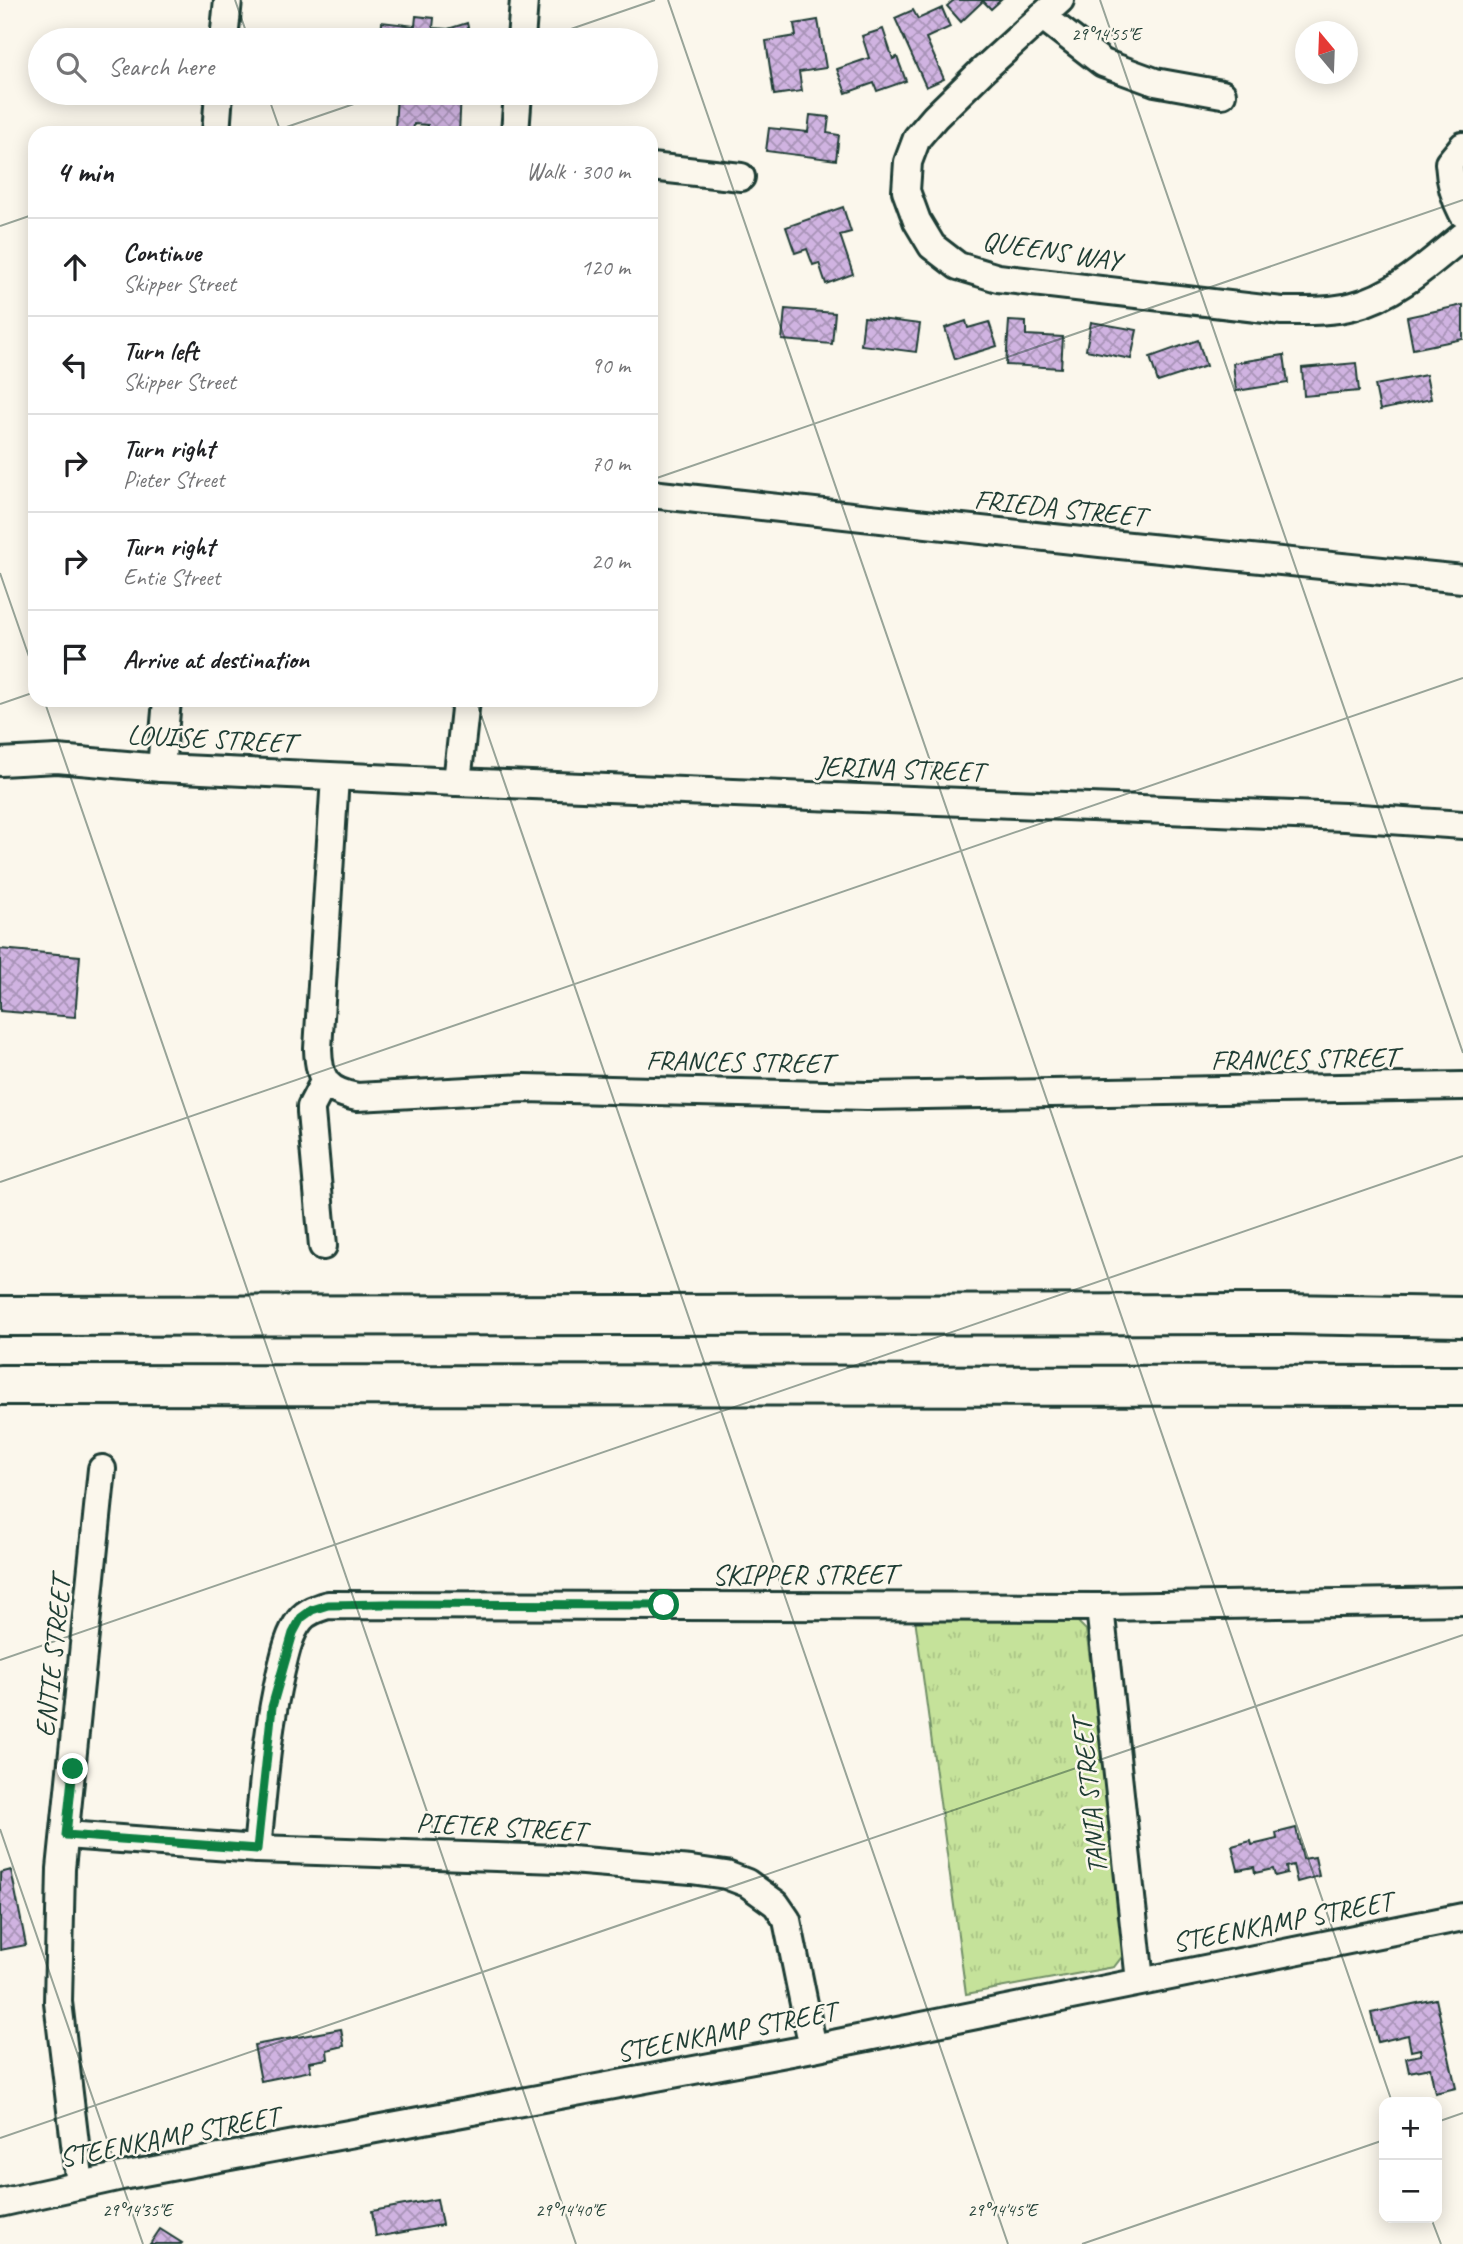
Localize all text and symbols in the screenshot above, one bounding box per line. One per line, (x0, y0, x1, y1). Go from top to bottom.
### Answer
north arrow (1295, 21, 1358, 84)
text: 29°14'55"E (1071, 23, 1143, 45)
search box (28, 28, 658, 105)
icon: search (52, 48, 90, 86)
text: Search here (108, 50, 214, 83)
text: 4 min (56, 153, 113, 191)
text: Walk · 300 m (526, 157, 630, 186)
street label: QUEENS WAY (980, 222, 1127, 279)
text: Continue (123, 236, 201, 269)
icon: ahead (56, 248, 94, 286)
text: 120 m (581, 253, 630, 282)
text: Skipper Street (123, 269, 236, 298)
text: Turn left (123, 334, 198, 367)
icon: left (56, 346, 94, 384)
text: 90 m (591, 351, 630, 380)
text: Skipper Street (123, 367, 236, 396)
text: Turn right (123, 432, 214, 465)
icon: right (56, 444, 94, 482)
text: 70 m (591, 449, 630, 478)
text: Pieter Street (123, 465, 224, 494)
street label: FRIEDA STREET (973, 481, 1153, 535)
text: Turn right (123, 530, 214, 563)
icon: right (56, 542, 94, 580)
text: 20 m (591, 547, 630, 576)
text: Entie Street (123, 563, 220, 592)
icon: arrive (56, 640, 94, 678)
text: Arrive at destination (123, 643, 309, 676)
street label: LOUISE STREET (126, 717, 303, 761)
street label: JERINA STREET (814, 748, 990, 789)
street label: FRANCES STREET (1211, 1039, 1405, 1078)
street label: FRANCES STREET (646, 1042, 840, 1081)
street label: SKIPPER STREET (712, 1557, 903, 1592)
street label: ENTIE STREET (27, 1568, 79, 1739)
route start (648, 1589, 679, 1620)
street label: TANIA STREET (1063, 1711, 1115, 1876)
route end (57, 1753, 88, 1784)
street label: PIETER STREET (415, 1805, 593, 1849)
street label: STEENKAMP STREET (1169, 1882, 1401, 1960)
street label: STEENKAMP STREET (613, 1992, 845, 2070)
street label: STEENKAMP STREET (56, 2097, 288, 2175)
map controls (1379, 2097, 1442, 2223)
button: + (1379, 2097, 1442, 2160)
button: − (1379, 2160, 1442, 2223)
text: 29°14'35"E (102, 2199, 174, 2221)
text: 29°14'40"E (535, 2199, 607, 2221)
text: 29°14'45"E (967, 2199, 1039, 2221)

